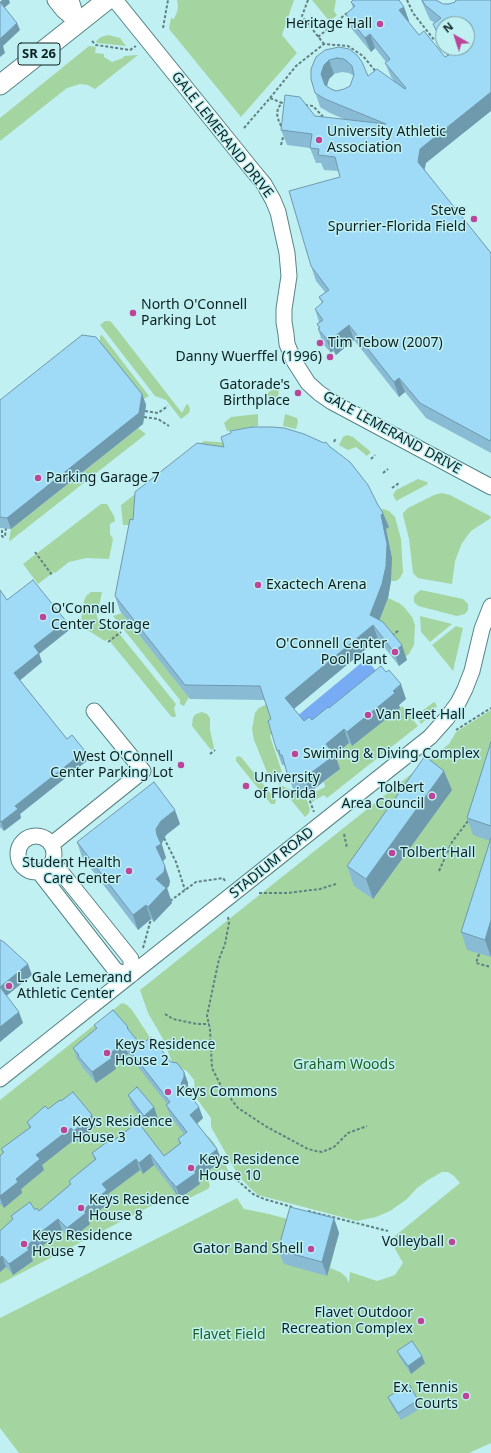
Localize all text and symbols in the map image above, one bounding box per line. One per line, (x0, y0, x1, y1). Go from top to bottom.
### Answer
place label: Heritage Hall (286, 16, 372, 32)
north arrow (435, 16, 475, 56)
text: N (440, 18, 456, 36)
marker: Heritage Hall (375, 19, 385, 29)
road number: SR 26 (18, 43, 60, 65)
street label: GALE LEMERAND DRIVE (168, 69, 276, 201)
place label: University Athletic Association (327, 124, 446, 156)
marker: University Athletic Association (314, 135, 324, 145)
place label: Steve Spurrier-Florida Field (328, 203, 466, 236)
marker: Steve Spurrier-Florida Field (469, 214, 479, 224)
place label: North O'Connell Parking Lot (141, 297, 247, 330)
marker: North O'Connell Parking Lot (128, 308, 138, 318)
place label: Tim Tebow (2007) (328, 335, 443, 351)
marker: Tim Tebow (2007) (315, 338, 325, 348)
place label: Danny Wuerffel (1996) (175, 349, 322, 365)
marker: Danny Wuerffel (1996) (325, 352, 335, 362)
place label: Gatorade's Birthplace (219, 377, 290, 410)
marker: Gatorade's Birthplace (293, 388, 303, 398)
street label: GALE LEMERAND DRIVE (320, 388, 464, 478)
place label: Parking Garage 7 (46, 470, 160, 486)
marker: Parking Garage 7 (33, 473, 43, 483)
place label: Exactech Arena (266, 577, 367, 593)
marker: Exactech Arena (253, 580, 263, 590)
place label: O'Connell Center Storage (51, 601, 150, 634)
marker: O'Connell Center Storage (38, 612, 48, 622)
place label: O'Connell Center Pool Plant (275, 636, 387, 668)
marker: O'Connell Center Pool Plant (390, 647, 400, 657)
place label: Van Fleet Hall (376, 707, 465, 723)
marker: Van Fleet Hall (363, 710, 373, 720)
place label: Swiming & Diving Complex (303, 746, 480, 762)
place label: West O'Connell Center Parking Lot (50, 749, 173, 782)
marker: Swiming & Diving Complex (290, 749, 300, 759)
marker: West O'Connell Center Parking Lot (176, 760, 186, 770)
place label: University of Florida (254, 770, 320, 802)
place label: Tolbert Area Council (342, 780, 424, 812)
marker: University of Florida (241, 781, 251, 791)
marker: Tolbert Area Council (427, 791, 437, 801)
street label: STADIUM ROAD (226, 824, 318, 902)
place label: Tolbert Hall (400, 845, 475, 861)
marker: Tolbert Hall (387, 848, 397, 858)
place label: Student Health Care Center (22, 855, 121, 888)
marker: Student Health Care Center (124, 866, 134, 876)
place label: L. Gale Lemerand Athletic Center (17, 970, 132, 1002)
marker: L. Gale Lemerand Athletic Center (4, 981, 14, 991)
place label: Keys Residence House 2 (115, 1037, 215, 1070)
marker: Keys Residence House 2 (102, 1048, 112, 1058)
park label: Graham Woods (293, 1057, 395, 1073)
place label: Keys Commons (176, 1084, 277, 1100)
marker: Keys Commons (163, 1087, 173, 1097)
place label: Keys Residence House 3 (72, 1114, 172, 1146)
marker: Keys Residence House 3 (59, 1125, 69, 1135)
place label: Keys Residence House 10 (199, 1152, 299, 1184)
marker: Keys Residence House 10 (186, 1163, 196, 1173)
place label: Keys Residence House 8 (89, 1192, 189, 1224)
marker: Keys Residence House 8 (76, 1203, 86, 1213)
place label: Keys Residence House 7 (32, 1228, 132, 1260)
place label: Volleyball (382, 1234, 444, 1250)
marker: Volleyball (447, 1237, 457, 1247)
marker: Keys Residence House 7 (19, 1239, 29, 1249)
place label: Gator Band Shell (193, 1241, 303, 1257)
marker: Gator Band Shell (306, 1244, 316, 1254)
place label: Flavet Outdoor Recreation Complex (281, 1305, 413, 1338)
marker: Flavet Outdoor Recreation Complex (416, 1316, 426, 1326)
park label: Flavet Field (192, 1327, 266, 1343)
place label: Ex. Tennis Courts (393, 1380, 458, 1412)
marker: Ex. Tennis Courts (461, 1391, 471, 1401)

